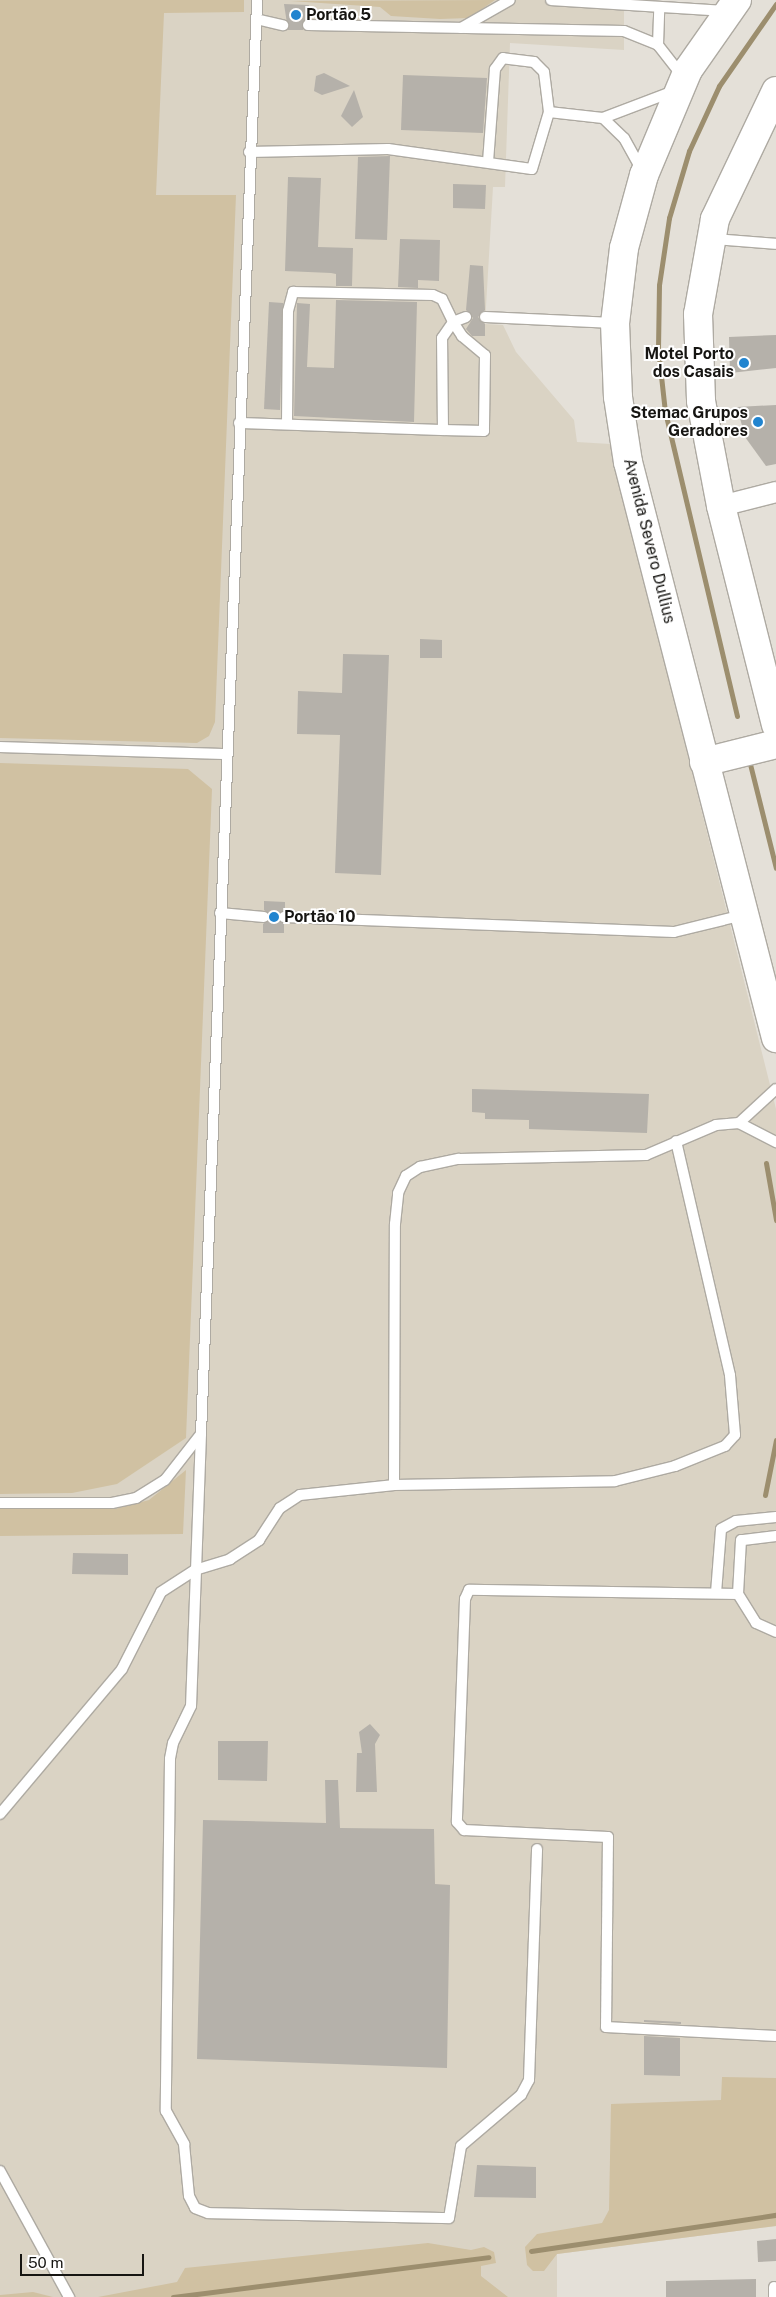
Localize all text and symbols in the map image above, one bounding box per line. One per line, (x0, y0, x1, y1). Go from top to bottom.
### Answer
place label: Portão 5 (306, 5, 371, 25)
marker: Portão 5 (290, 9, 302, 21)
place label: Motel Porto dos Casais (645, 344, 734, 382)
marker: Motel Porto dos Casais (738, 357, 750, 369)
place label: Stemac Grupos Geradores (630, 403, 748, 441)
marker: Stemac Grupos Geradores (752, 416, 764, 428)
street label: Avenida Severo Dullius (619, 456, 679, 626)
place label: Portão 10 (284, 907, 356, 927)
marker: Portão 10 (268, 911, 280, 923)
scale bar (22, 2244, 146, 2276)
text: 50 m (28, 2254, 63, 2271)

